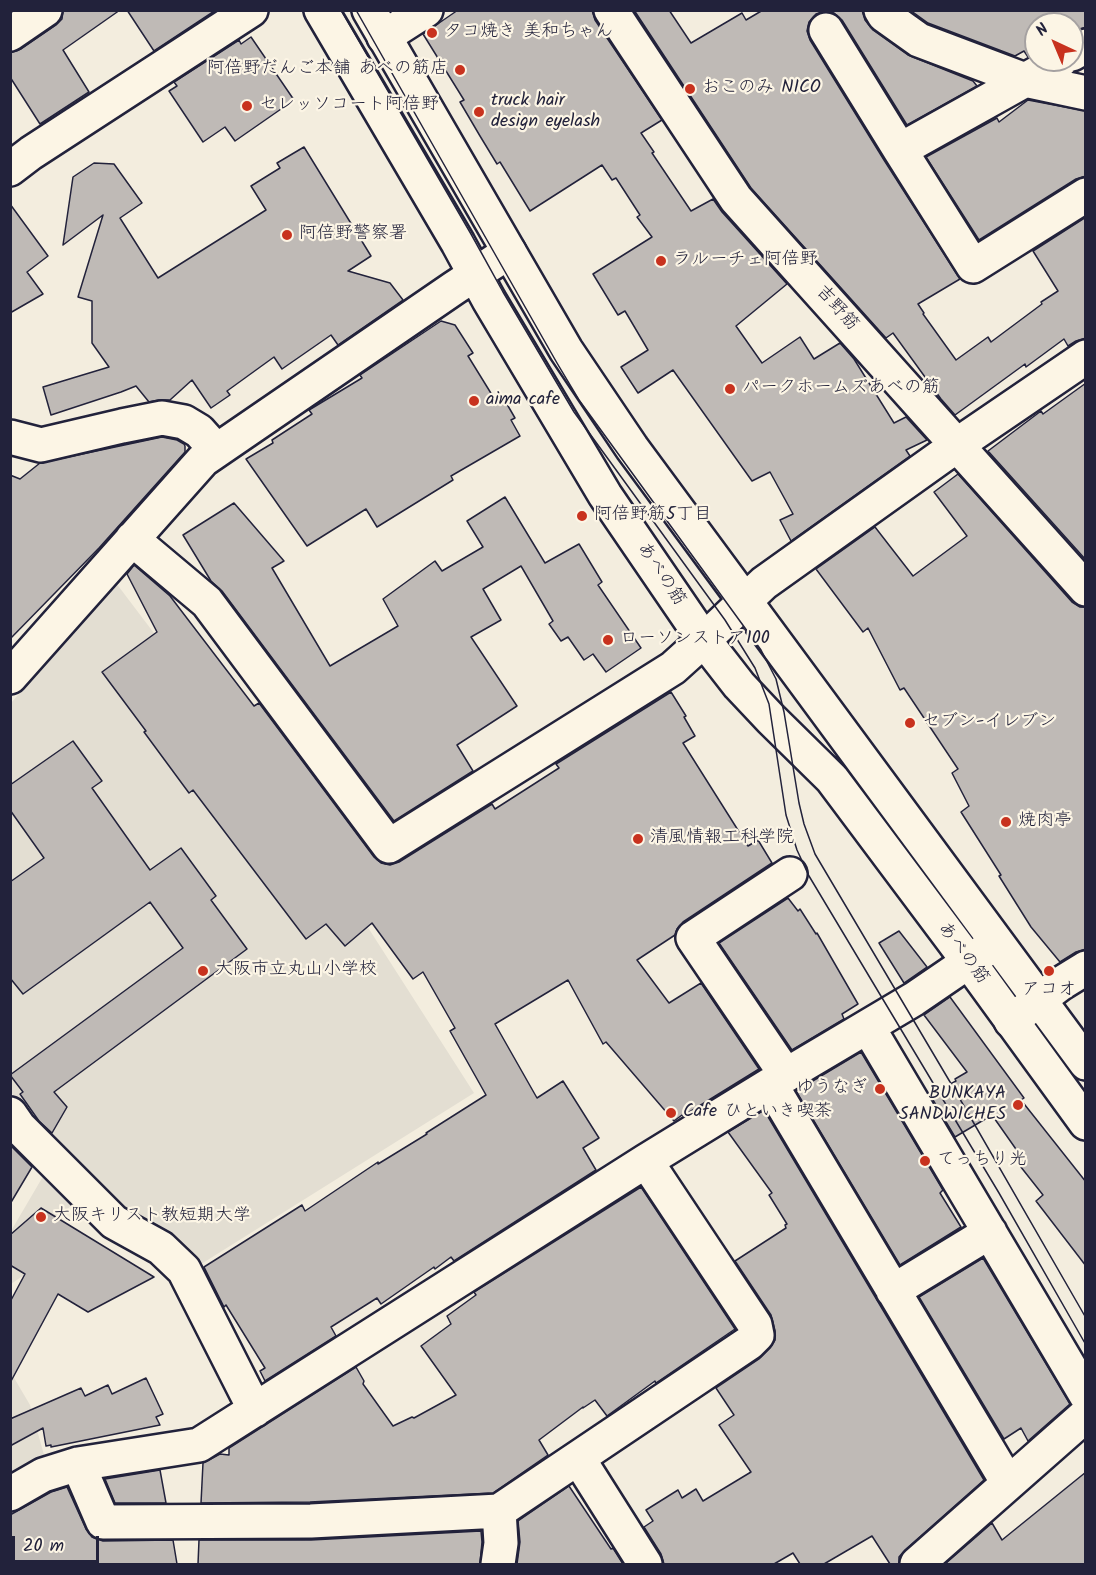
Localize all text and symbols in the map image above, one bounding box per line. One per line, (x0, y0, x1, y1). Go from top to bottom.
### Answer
north arrow (1024, 12, 1084, 72)
text: N (1030, 18, 1055, 43)
place label: タコ焼き 美和ちゃん (444, 22, 613, 44)
marker: タコ焼き 美和ちゃん (425, 26, 439, 40)
place label: 阿倍野だんご本舗 あべの筋店 (207, 59, 448, 81)
marker: 阿倍野だんご本舗 あべの筋店 (453, 63, 467, 77)
place label: おこのみ NICO (702, 78, 821, 100)
marker: おこのみ NICO (683, 82, 697, 96)
place label: truck hair design eyelash (491, 91, 600, 134)
place label: セレッソコート阿倍野 (259, 95, 439, 117)
marker: セレッソコート阿倍野 (240, 99, 254, 113)
marker: truck hair design eyelash (472, 105, 486, 119)
place label: 阿倍野警察署 (299, 224, 407, 246)
marker: 阿倍野警察署 (280, 228, 294, 242)
place label: ラルーチェ阿倍野 (673, 250, 818, 272)
marker: ラルーチェ阿倍野 (654, 254, 668, 268)
street label: 吉野筋 (810, 282, 862, 336)
place label: パークホームズあべの筋 (742, 378, 940, 400)
marker: パークホームズあべの筋 (723, 382, 737, 396)
place label: aima cafe (486, 390, 560, 412)
marker: aima cafe (467, 394, 481, 408)
place label: 阿倍野筋5丁目 (594, 505, 712, 527)
marker: 阿倍野筋5丁目 (575, 509, 589, 523)
street label: あべの筋 (631, 539, 689, 611)
place label: ローソンストア100 (620, 629, 770, 651)
marker: ローソンストア100 (601, 633, 615, 647)
place label: セブン-イレブン (922, 712, 1056, 734)
marker: セブン-イレブン (903, 716, 917, 730)
place label: 焼肉亭 (1018, 811, 1072, 833)
marker: 焼肉亭 (999, 815, 1013, 829)
place label: 清風情報工科学院 (650, 828, 794, 850)
marker: 清風情報工科学院 (631, 832, 645, 846)
street label: あべの筋 (932, 919, 992, 989)
place label: 大阪市立丸山小学校 (215, 960, 377, 982)
marker: 大阪市立丸山小学校 (196, 964, 210, 978)
marker: アコオ (1042, 964, 1056, 978)
place label: アコオ (1022, 980, 1076, 1002)
place label: ゆうなぎ (796, 1078, 868, 1100)
marker: ゆうなぎ (873, 1082, 887, 1096)
place label: BUNKAYA SANDWICHES (899, 1084, 1006, 1126)
marker: BUNKAYA SANDWICHES (1011, 1098, 1025, 1112)
place label: Cafe ひといき喫茶 (683, 1102, 832, 1124)
marker: Cafe ひといき喫茶 (664, 1106, 678, 1120)
place label: てっちり光 (937, 1150, 1027, 1172)
marker: てっちり光 (918, 1154, 932, 1168)
place label: 大阪キリスト教短期大学 (53, 1206, 251, 1228)
marker: 大阪キリスト教短期大学 (34, 1210, 48, 1224)
scale bar (15, 1524, 102, 1562)
text: 20 m (23, 1532, 64, 1561)

